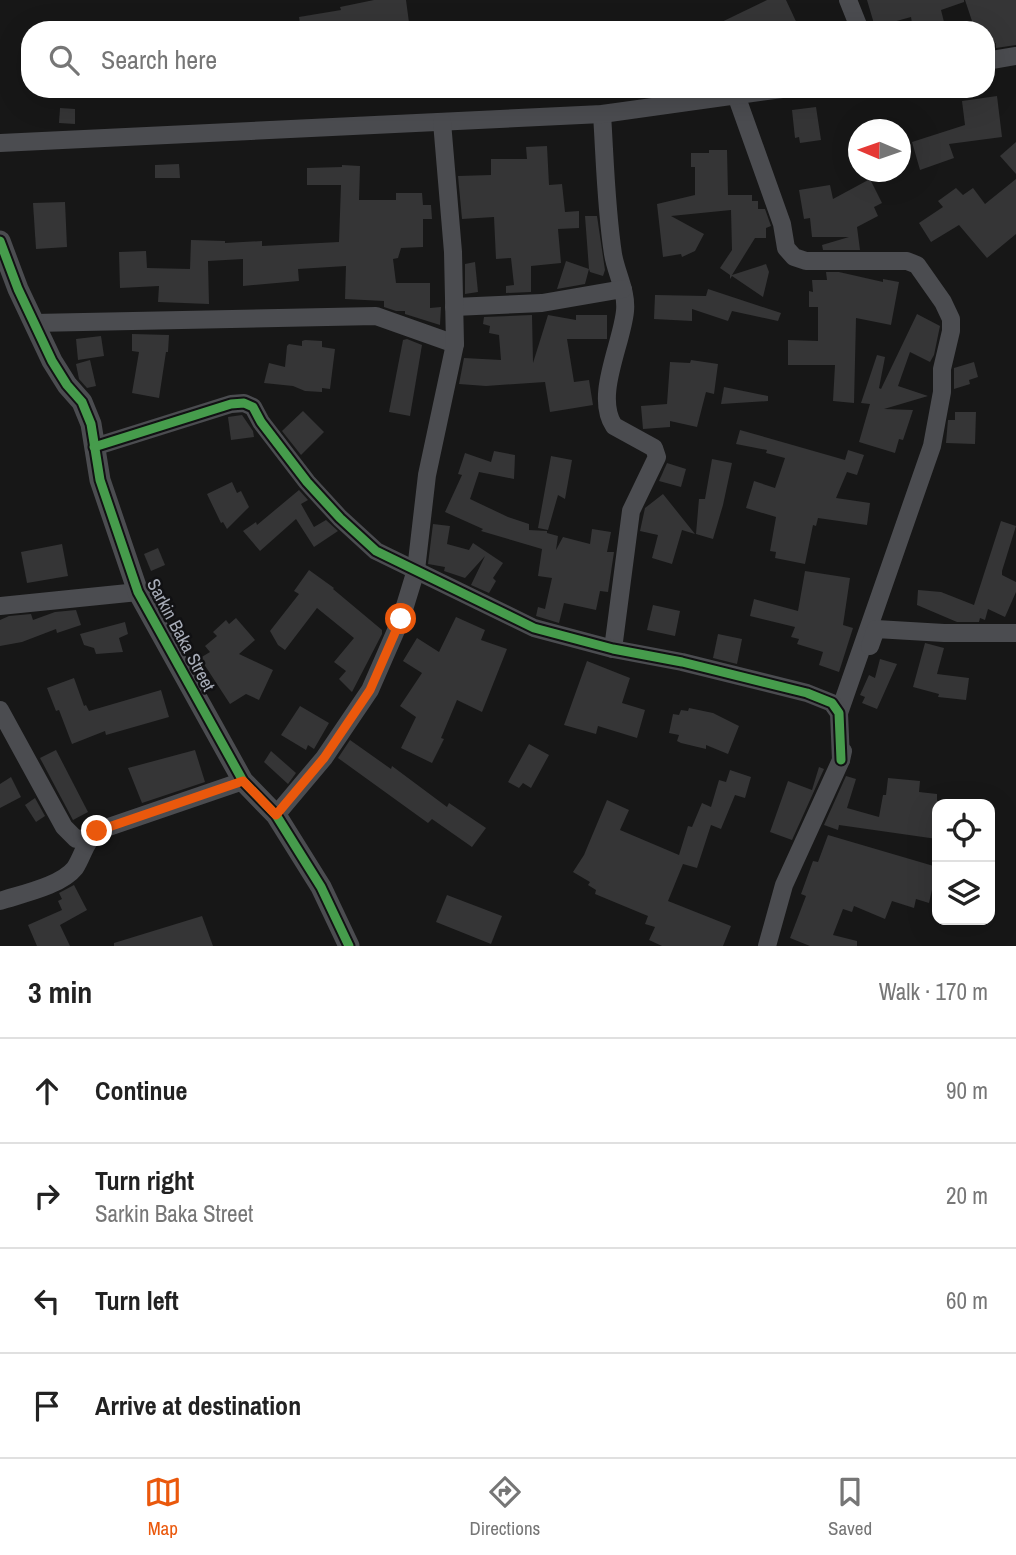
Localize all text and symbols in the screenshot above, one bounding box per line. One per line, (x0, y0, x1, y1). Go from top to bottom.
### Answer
search box (21, 21, 995, 98)
icon: search (45, 41, 83, 79)
text: Search here (101, 42, 217, 77)
north arrow (848, 119, 911, 182)
street label: Sarkin Baka Street (141, 574, 222, 695)
route start (385, 603, 416, 634)
map controls (932, 799, 995, 925)
button: locate (932, 799, 995, 862)
route end (81, 815, 112, 846)
button: layers (932, 862, 995, 925)
text: 3 min (28, 972, 92, 1012)
text: Walk · 170 m (879, 976, 988, 1007)
icon: ahead (28, 1072, 66, 1110)
text: Continue (95, 1073, 187, 1108)
text: 90 m (946, 1075, 988, 1106)
text: Turn right (95, 1163, 194, 1198)
icon: right (28, 1177, 66, 1215)
text: 20 m (946, 1180, 988, 1211)
text: Sarkin Baka Street (95, 1198, 253, 1229)
icon: left (28, 1282, 66, 1320)
text: Turn left (95, 1283, 179, 1318)
text: 60 m (946, 1285, 988, 1316)
icon: arrive (28, 1387, 66, 1425)
text: Arrive at destination (95, 1388, 301, 1423)
tab: Map (144, 1473, 182, 1541)
tab: Directions (469, 1473, 540, 1541)
tab: Saved (828, 1473, 872, 1541)

